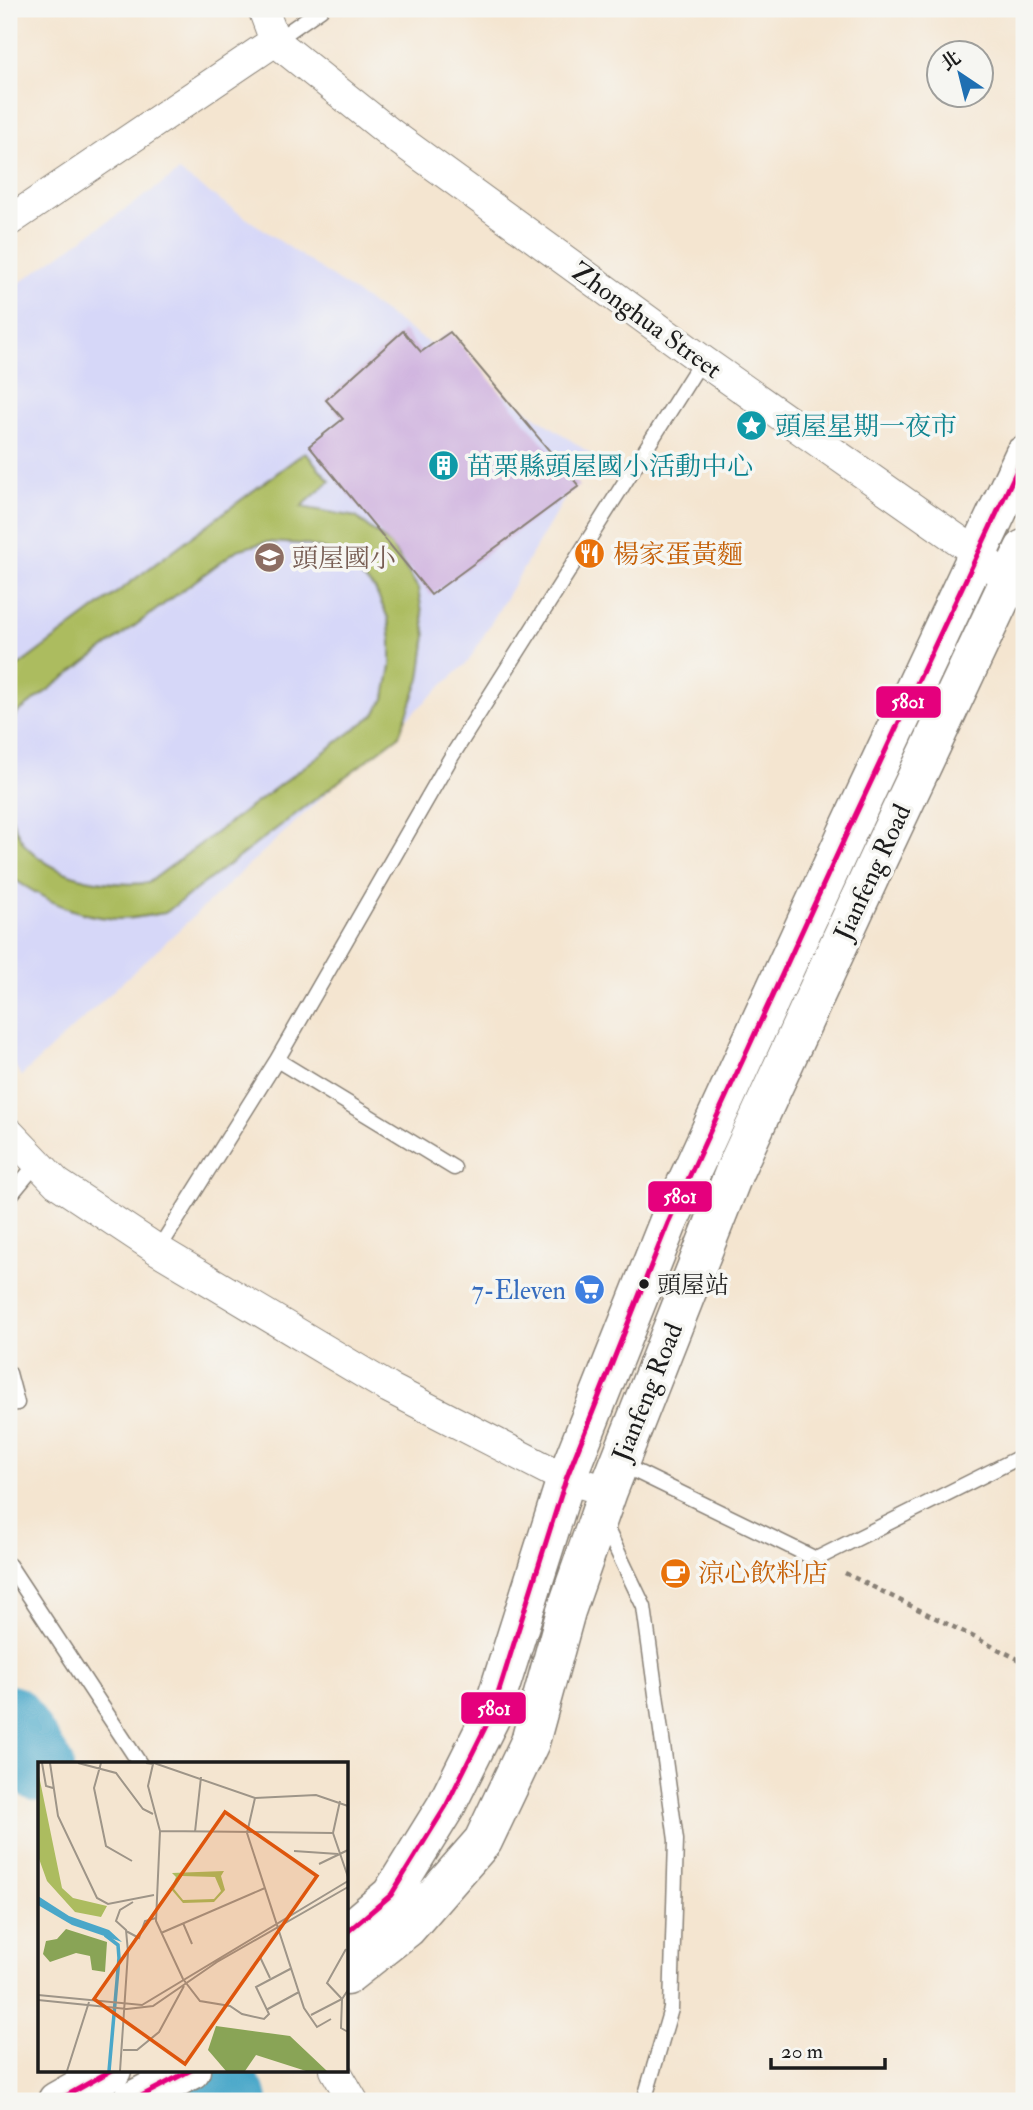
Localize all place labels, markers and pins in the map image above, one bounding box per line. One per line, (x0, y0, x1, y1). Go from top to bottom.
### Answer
place icon: 頭屋星期一夜市 (735, 409, 769, 443)
place label: 頭屋星期一夜市 (775, 411, 957, 443)
building icon: 苗栗縣頭屋國小活動中心 (427, 449, 461, 483)
place label: 苗栗縣頭屋國小活動中心 (467, 451, 753, 483)
restaurant icon: 楊家蛋黃麵 (573, 537, 607, 571)
place label: 楊家蛋黃麵 (613, 539, 743, 571)
school or university icon: 頭屋國小 (252, 541, 286, 575)
place label: 頭屋國小 (292, 543, 396, 575)
place label: 頭屋站 (657, 1270, 729, 1301)
supermarket icon: 7-Eleven (572, 1273, 606, 1307)
place label: 7-Eleven (472, 1275, 566, 1307)
marker: 頭屋站 (637, 1277, 651, 1291)
cafe icon: 涼心飲料店 (658, 1556, 692, 1590)
place label: 涼心飲料店 (698, 1558, 828, 1590)

